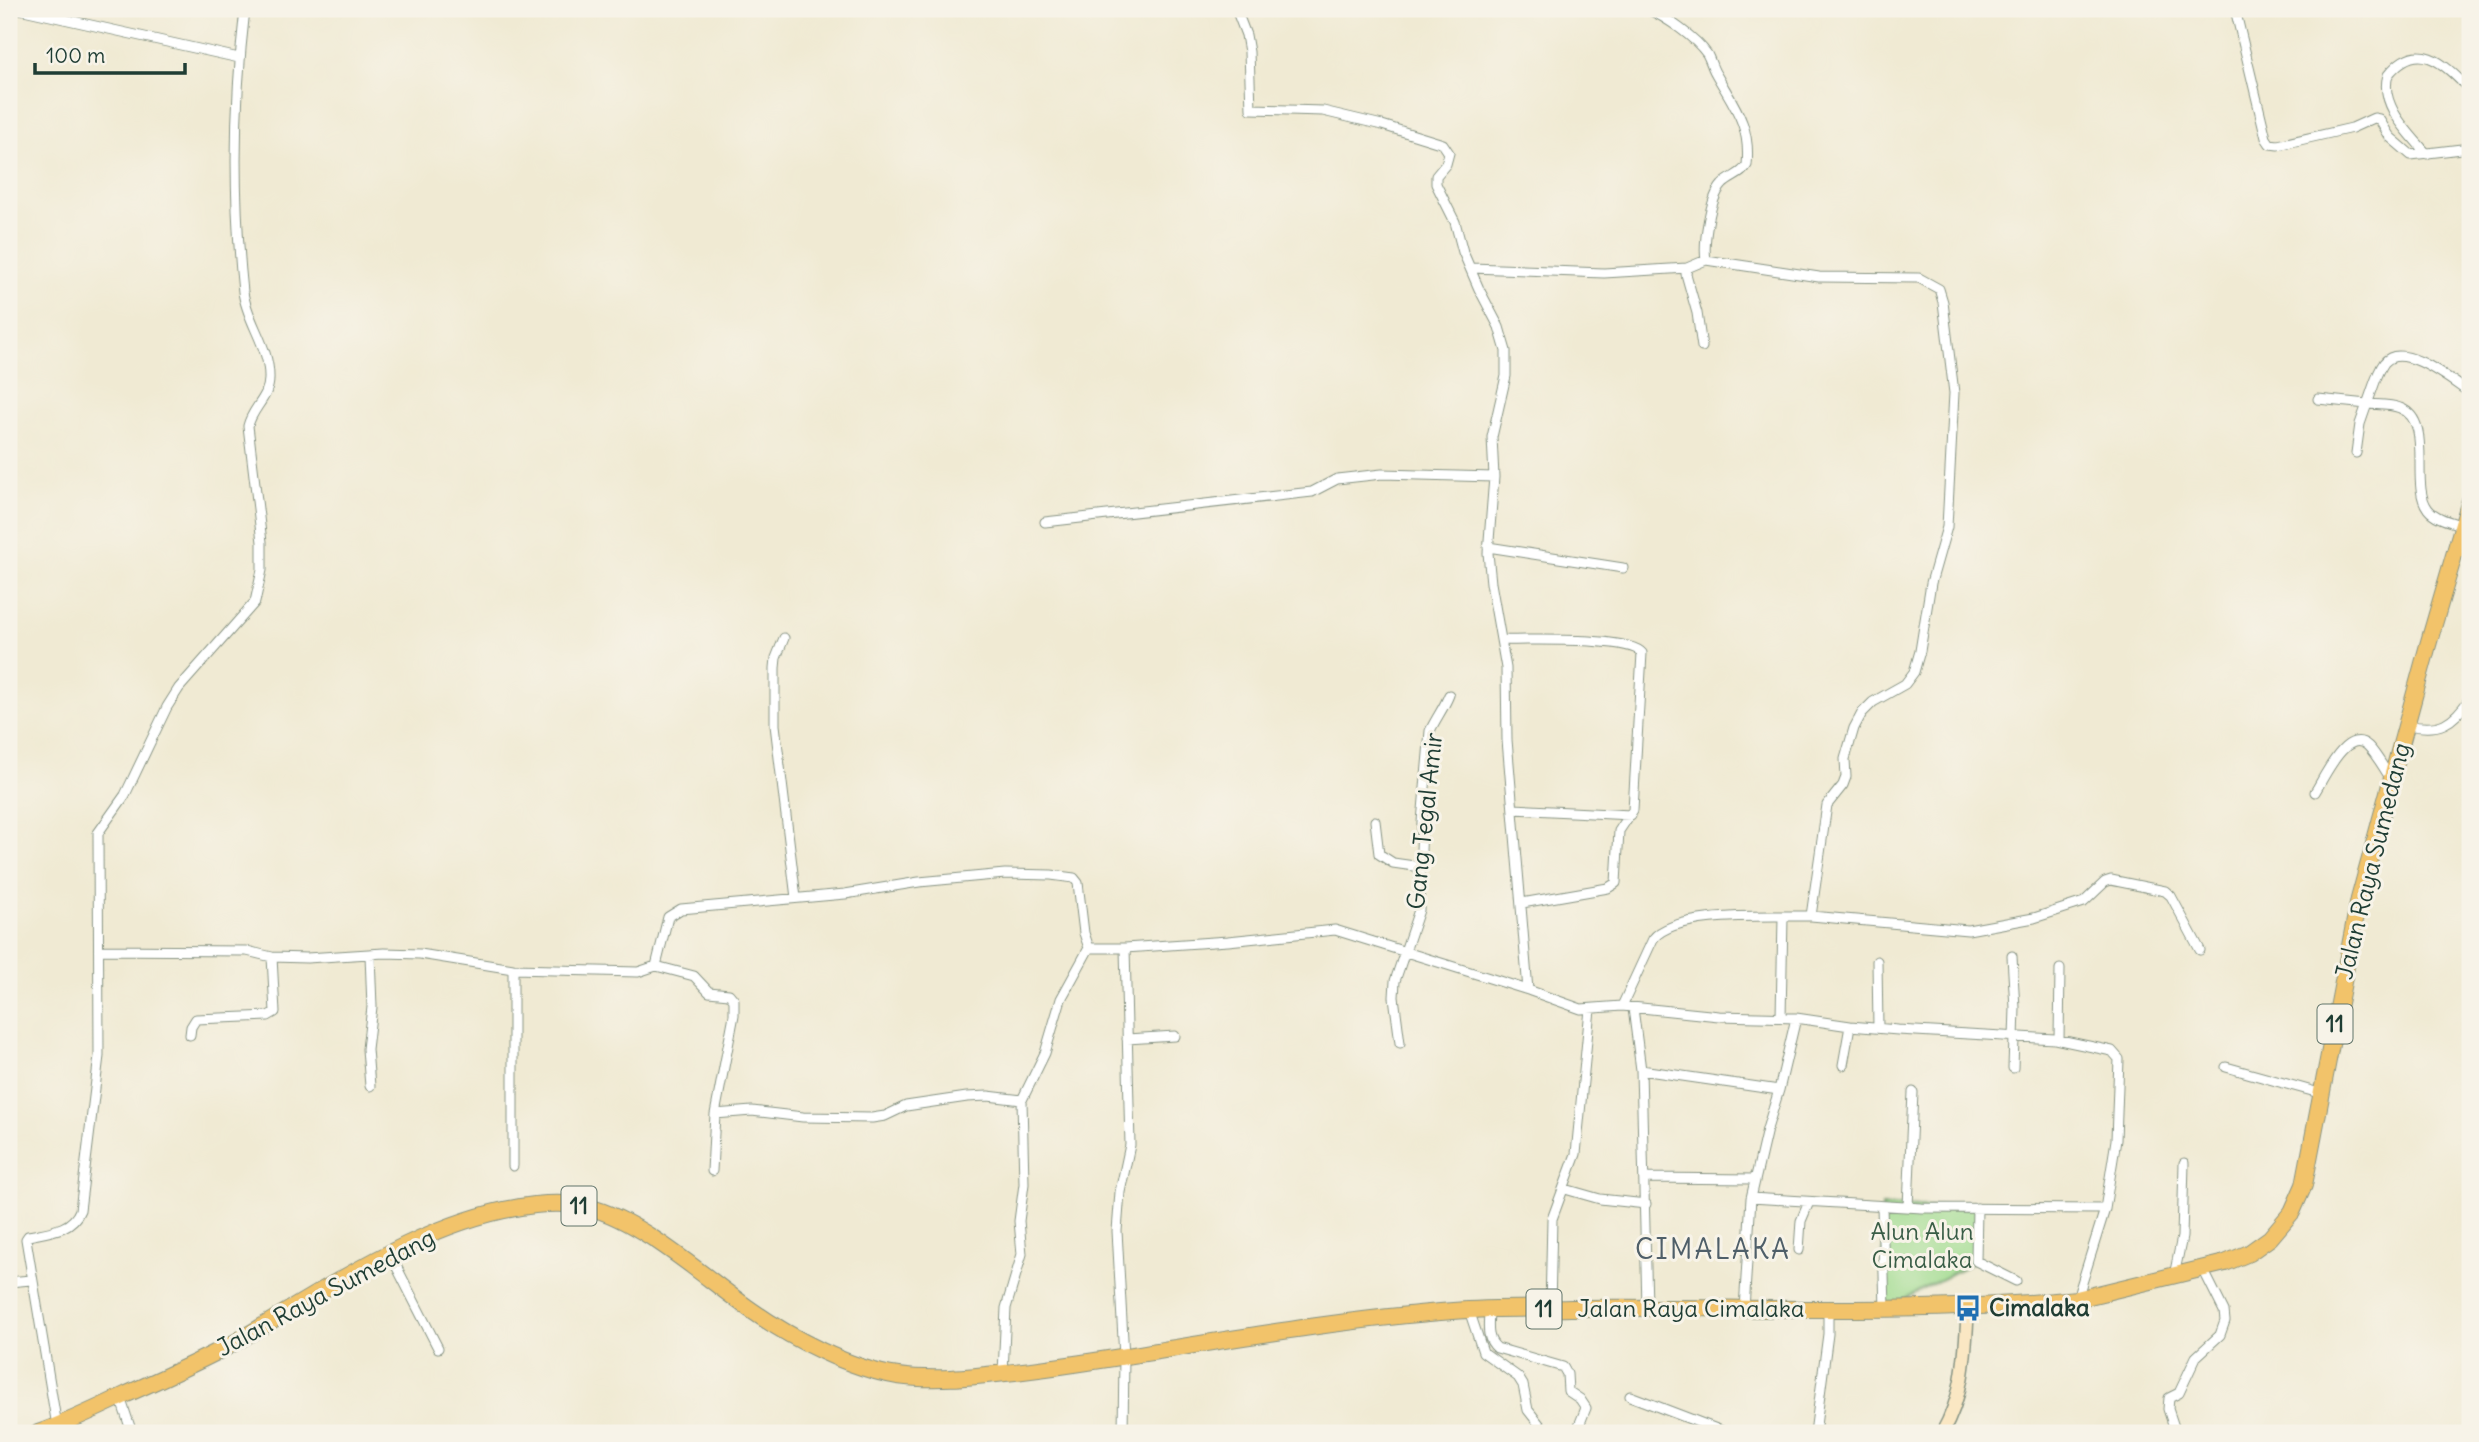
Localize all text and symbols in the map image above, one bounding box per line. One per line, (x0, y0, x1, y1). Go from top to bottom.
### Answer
scale bar (35, 32, 186, 76)
text: 100 m (46, 42, 105, 69)
street label: Gang Tegal Amir (1400, 731, 1448, 911)
street label: Jalan Raya Sumedang (2328, 739, 2416, 982)
road number: 11 (2318, 1004, 2352, 1044)
road number: 11 (562, 1186, 596, 1226)
park label: Alun Alun Cimalaka (1870, 1216, 1974, 1274)
street label: Jalan Raya Sumedang (211, 1222, 440, 1362)
district label: CIMALAKA (1635, 1231, 1791, 1267)
road number: 11 (1526, 1290, 1562, 1328)
place label: Cimalaka (1989, 1292, 2090, 1322)
street label: Jalan Raya Cimalaka (1577, 1293, 1805, 1323)
bus stop icon: Cimalaka (1953, 1293, 1983, 1323)

